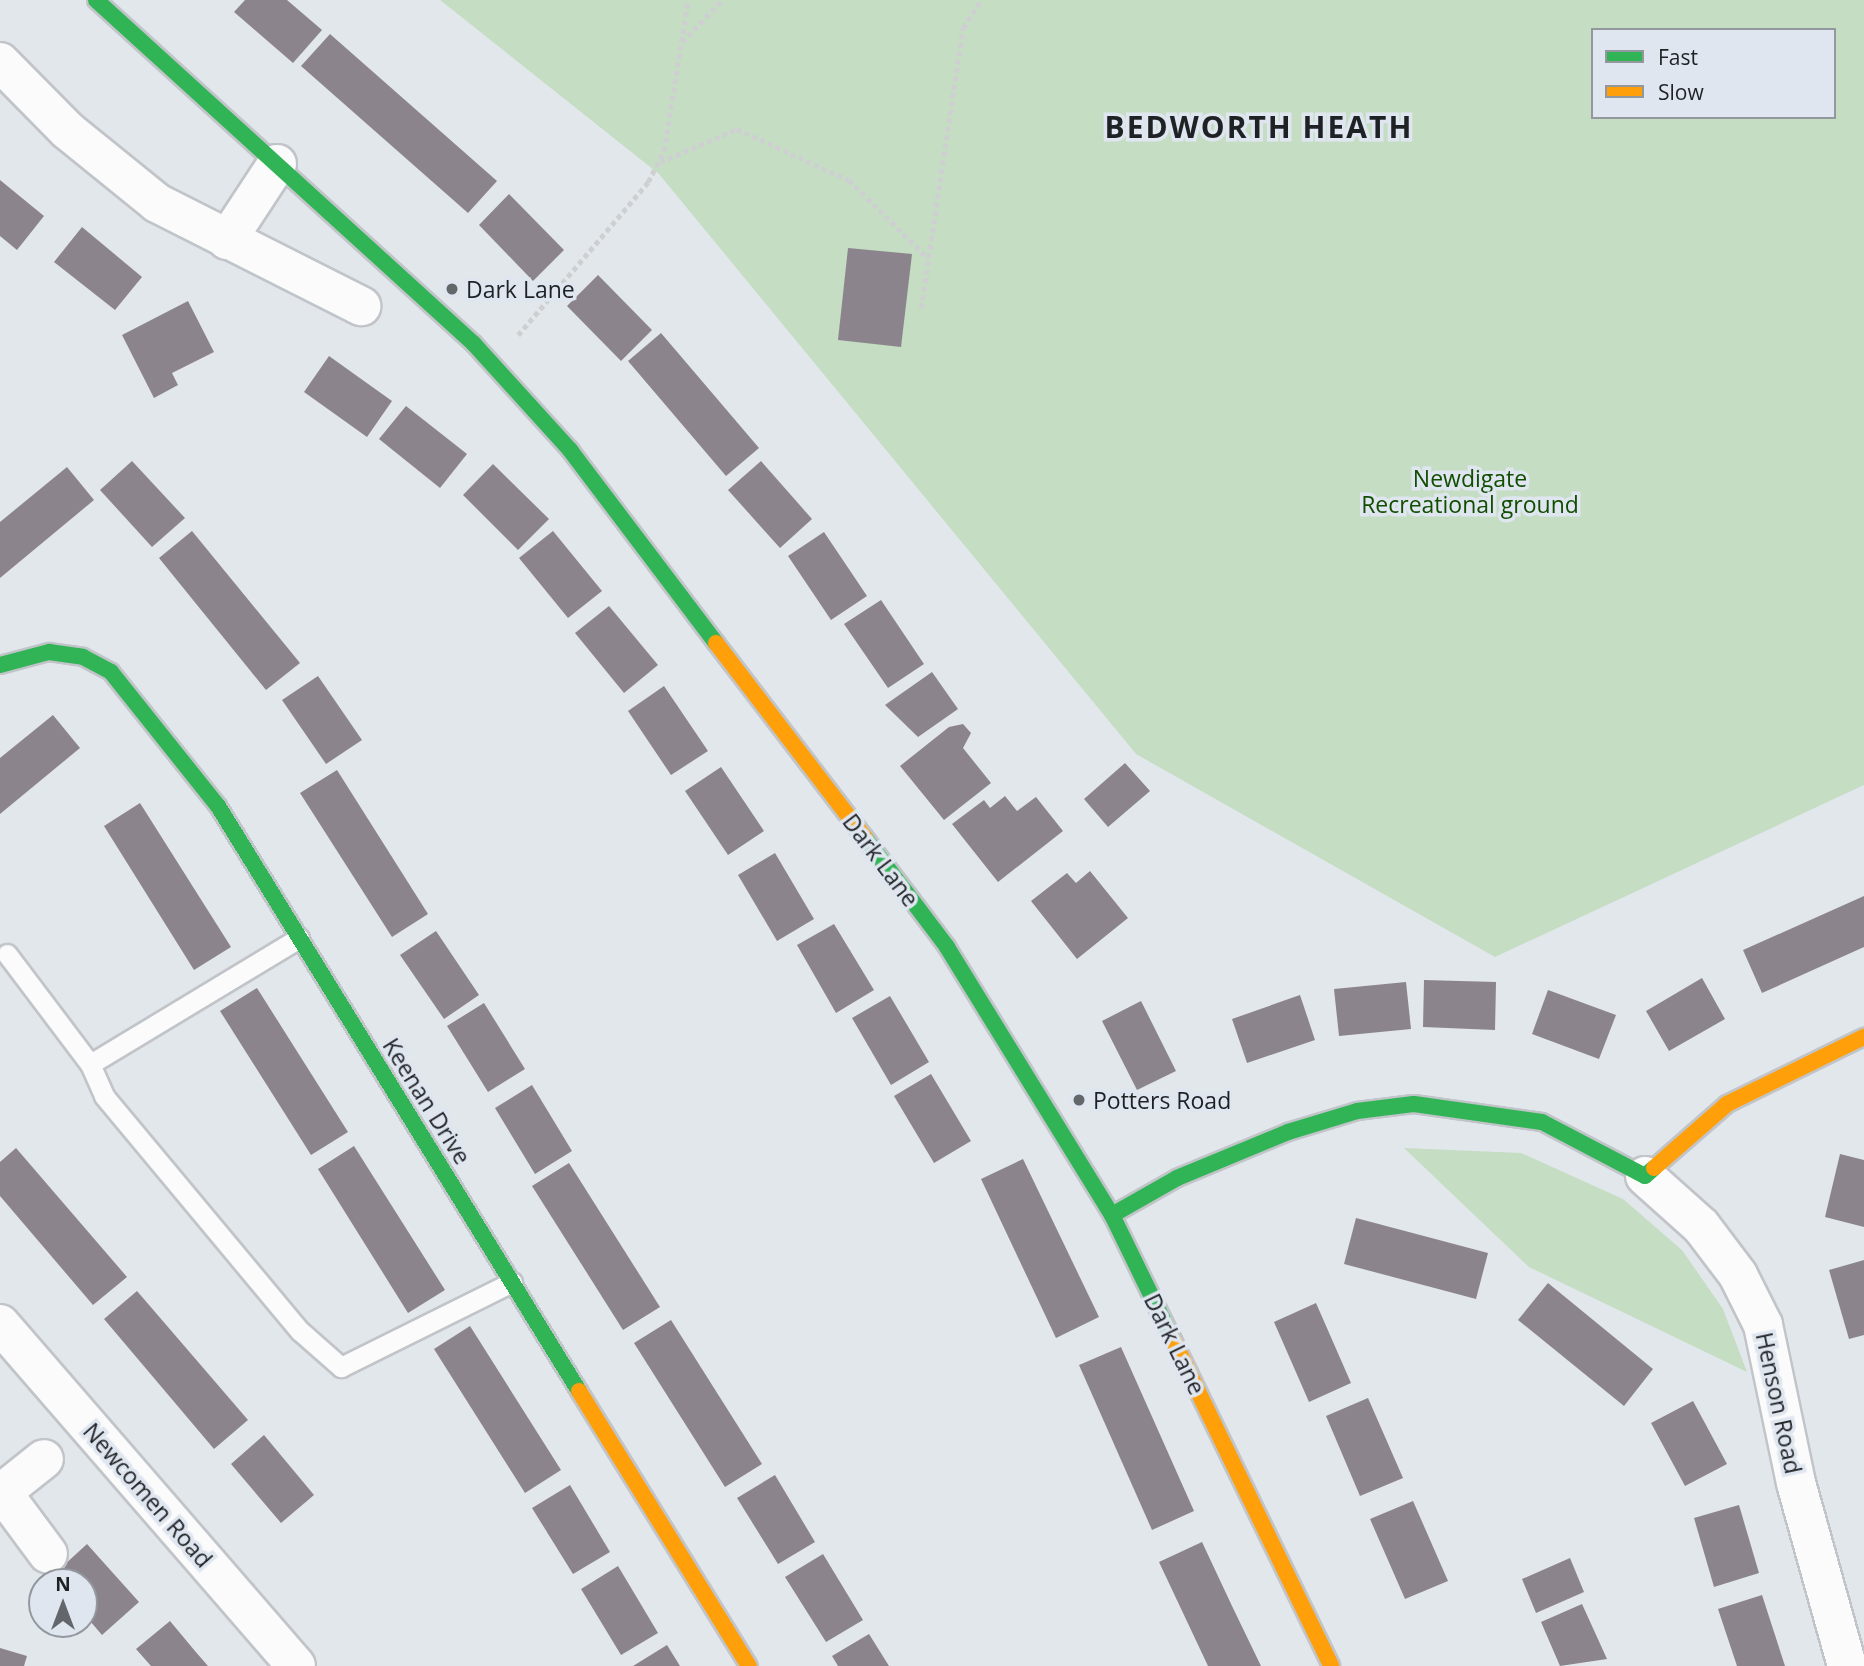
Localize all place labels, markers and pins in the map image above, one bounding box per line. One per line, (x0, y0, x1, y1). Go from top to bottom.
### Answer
place label: Dark Lane (466, 275, 575, 303)
marker: Dark Lane (444, 281, 460, 297)
place label: Potters Road (1093, 1086, 1231, 1114)
marker: Potters Road (1071, 1092, 1087, 1108)

